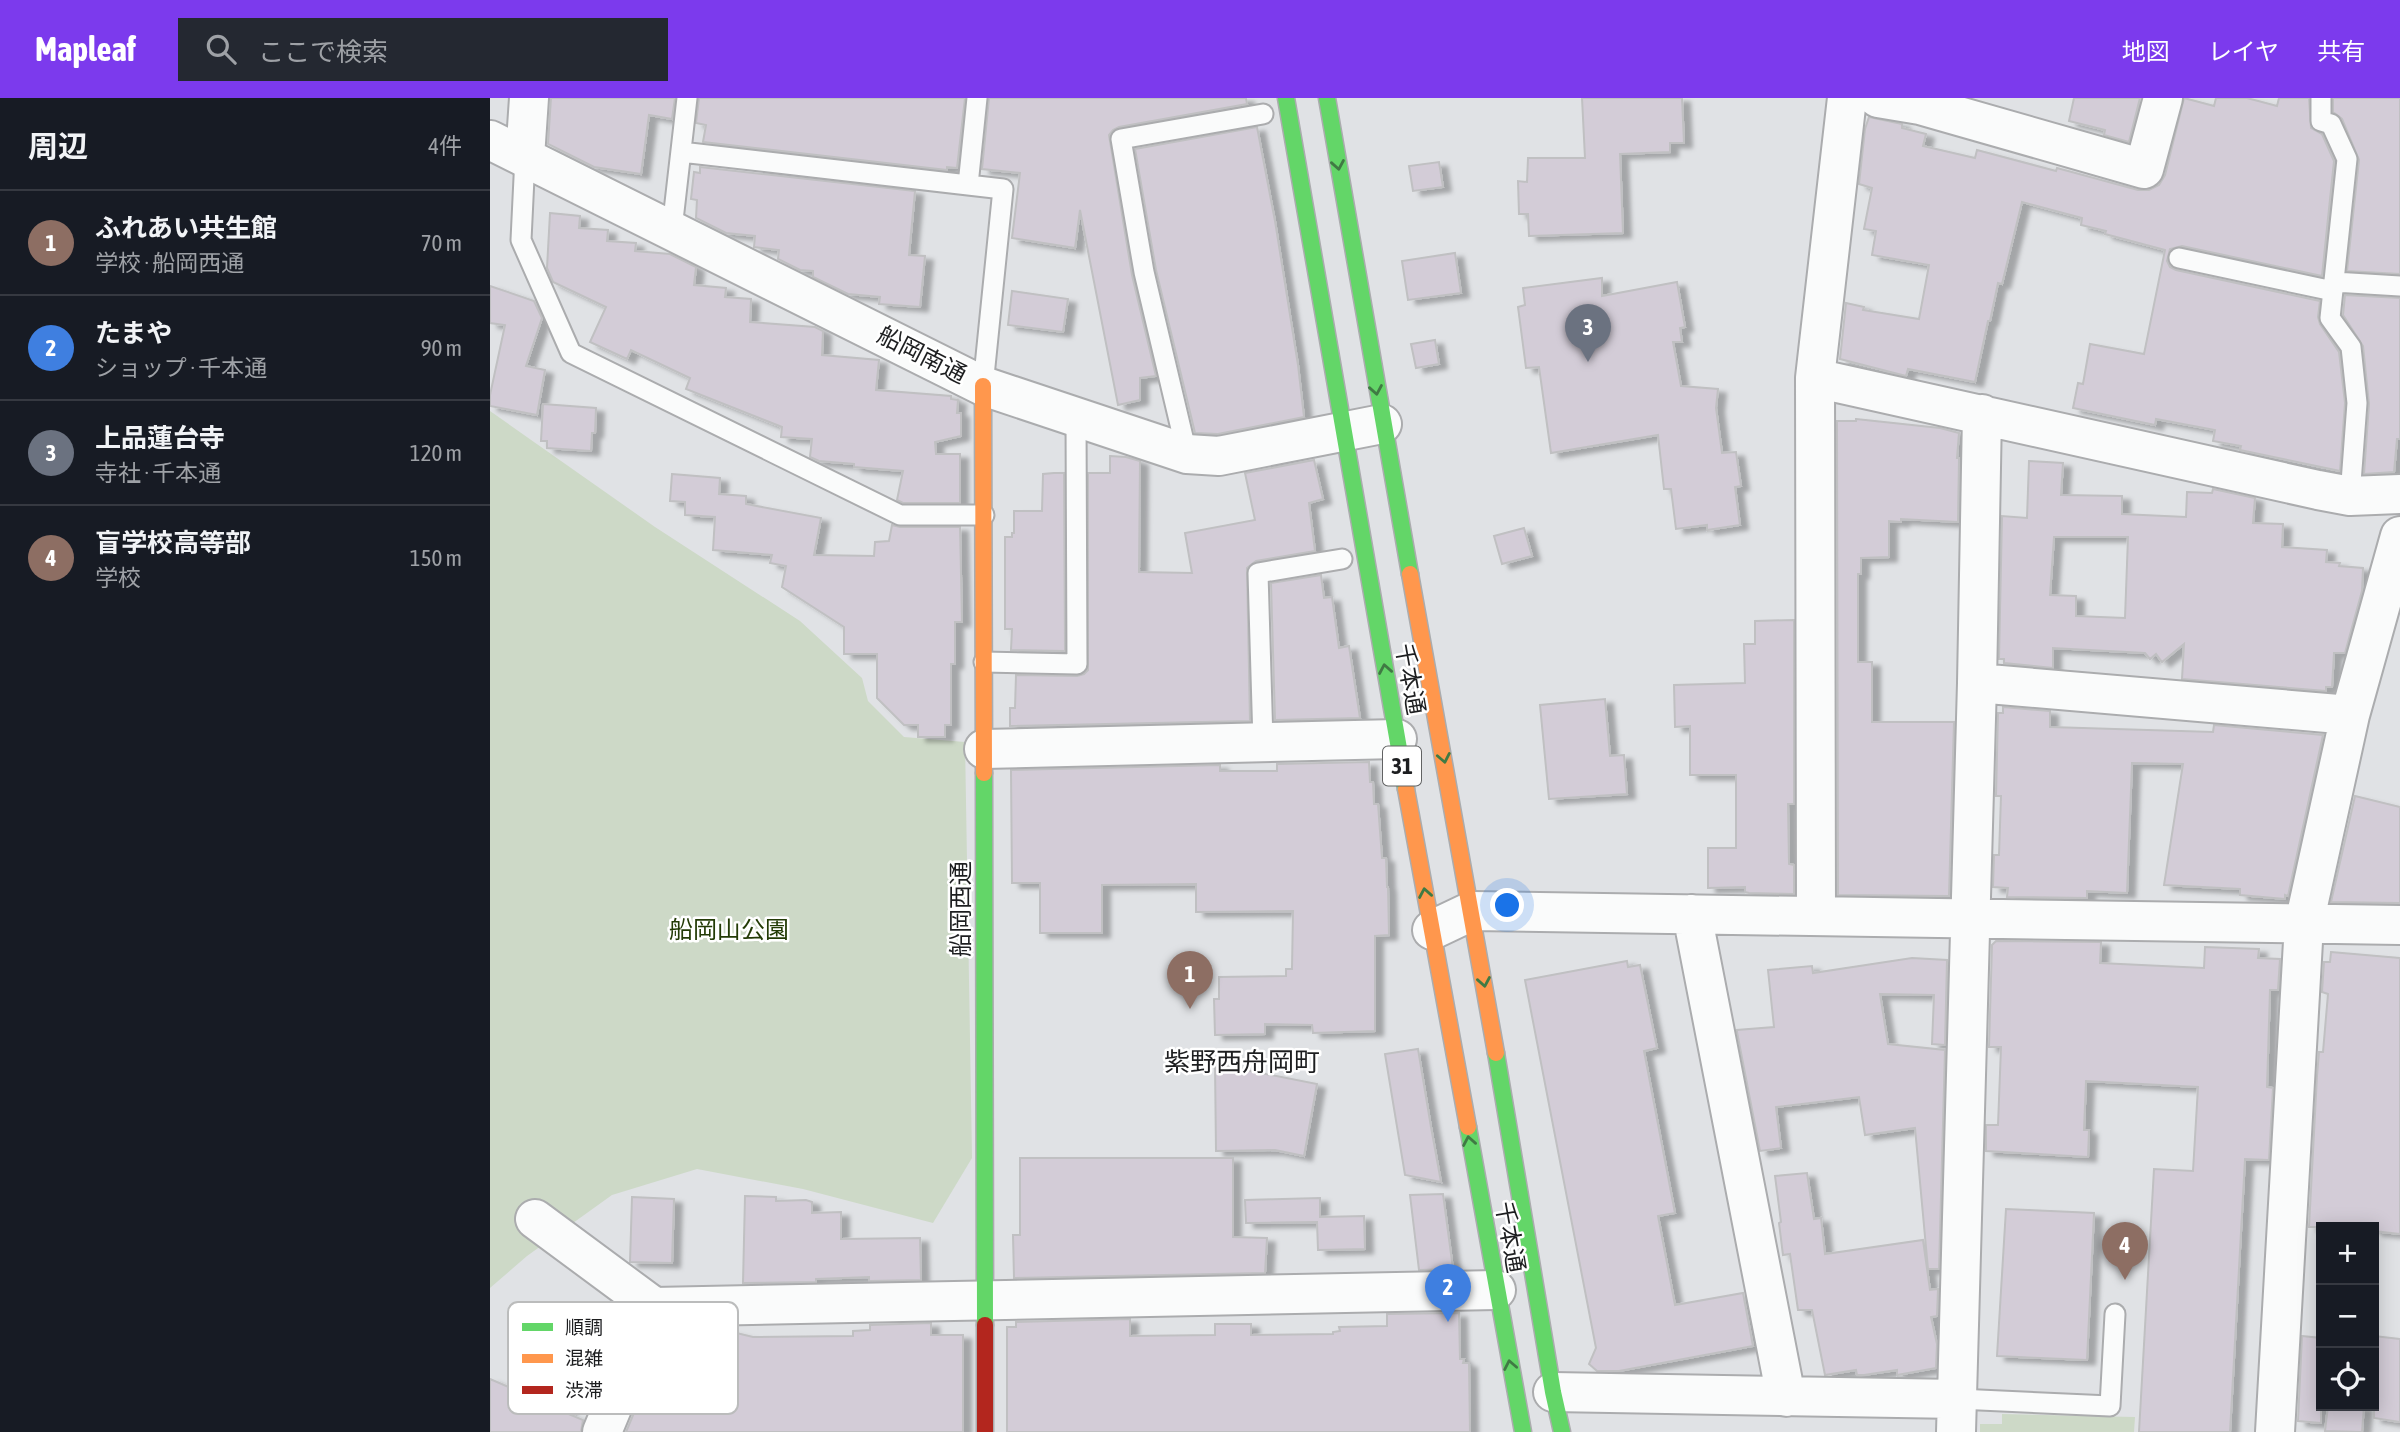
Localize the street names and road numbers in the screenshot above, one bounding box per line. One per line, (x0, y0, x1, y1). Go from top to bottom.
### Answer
street label: 船岡南通 (873, 321, 971, 388)
street label: 千本通 (1391, 641, 1430, 717)
road number: 31 (1383, 746, 1421, 786)
street label: 船岡西通 (947, 861, 974, 957)
street label: 千本通 (1491, 1199, 1530, 1275)

